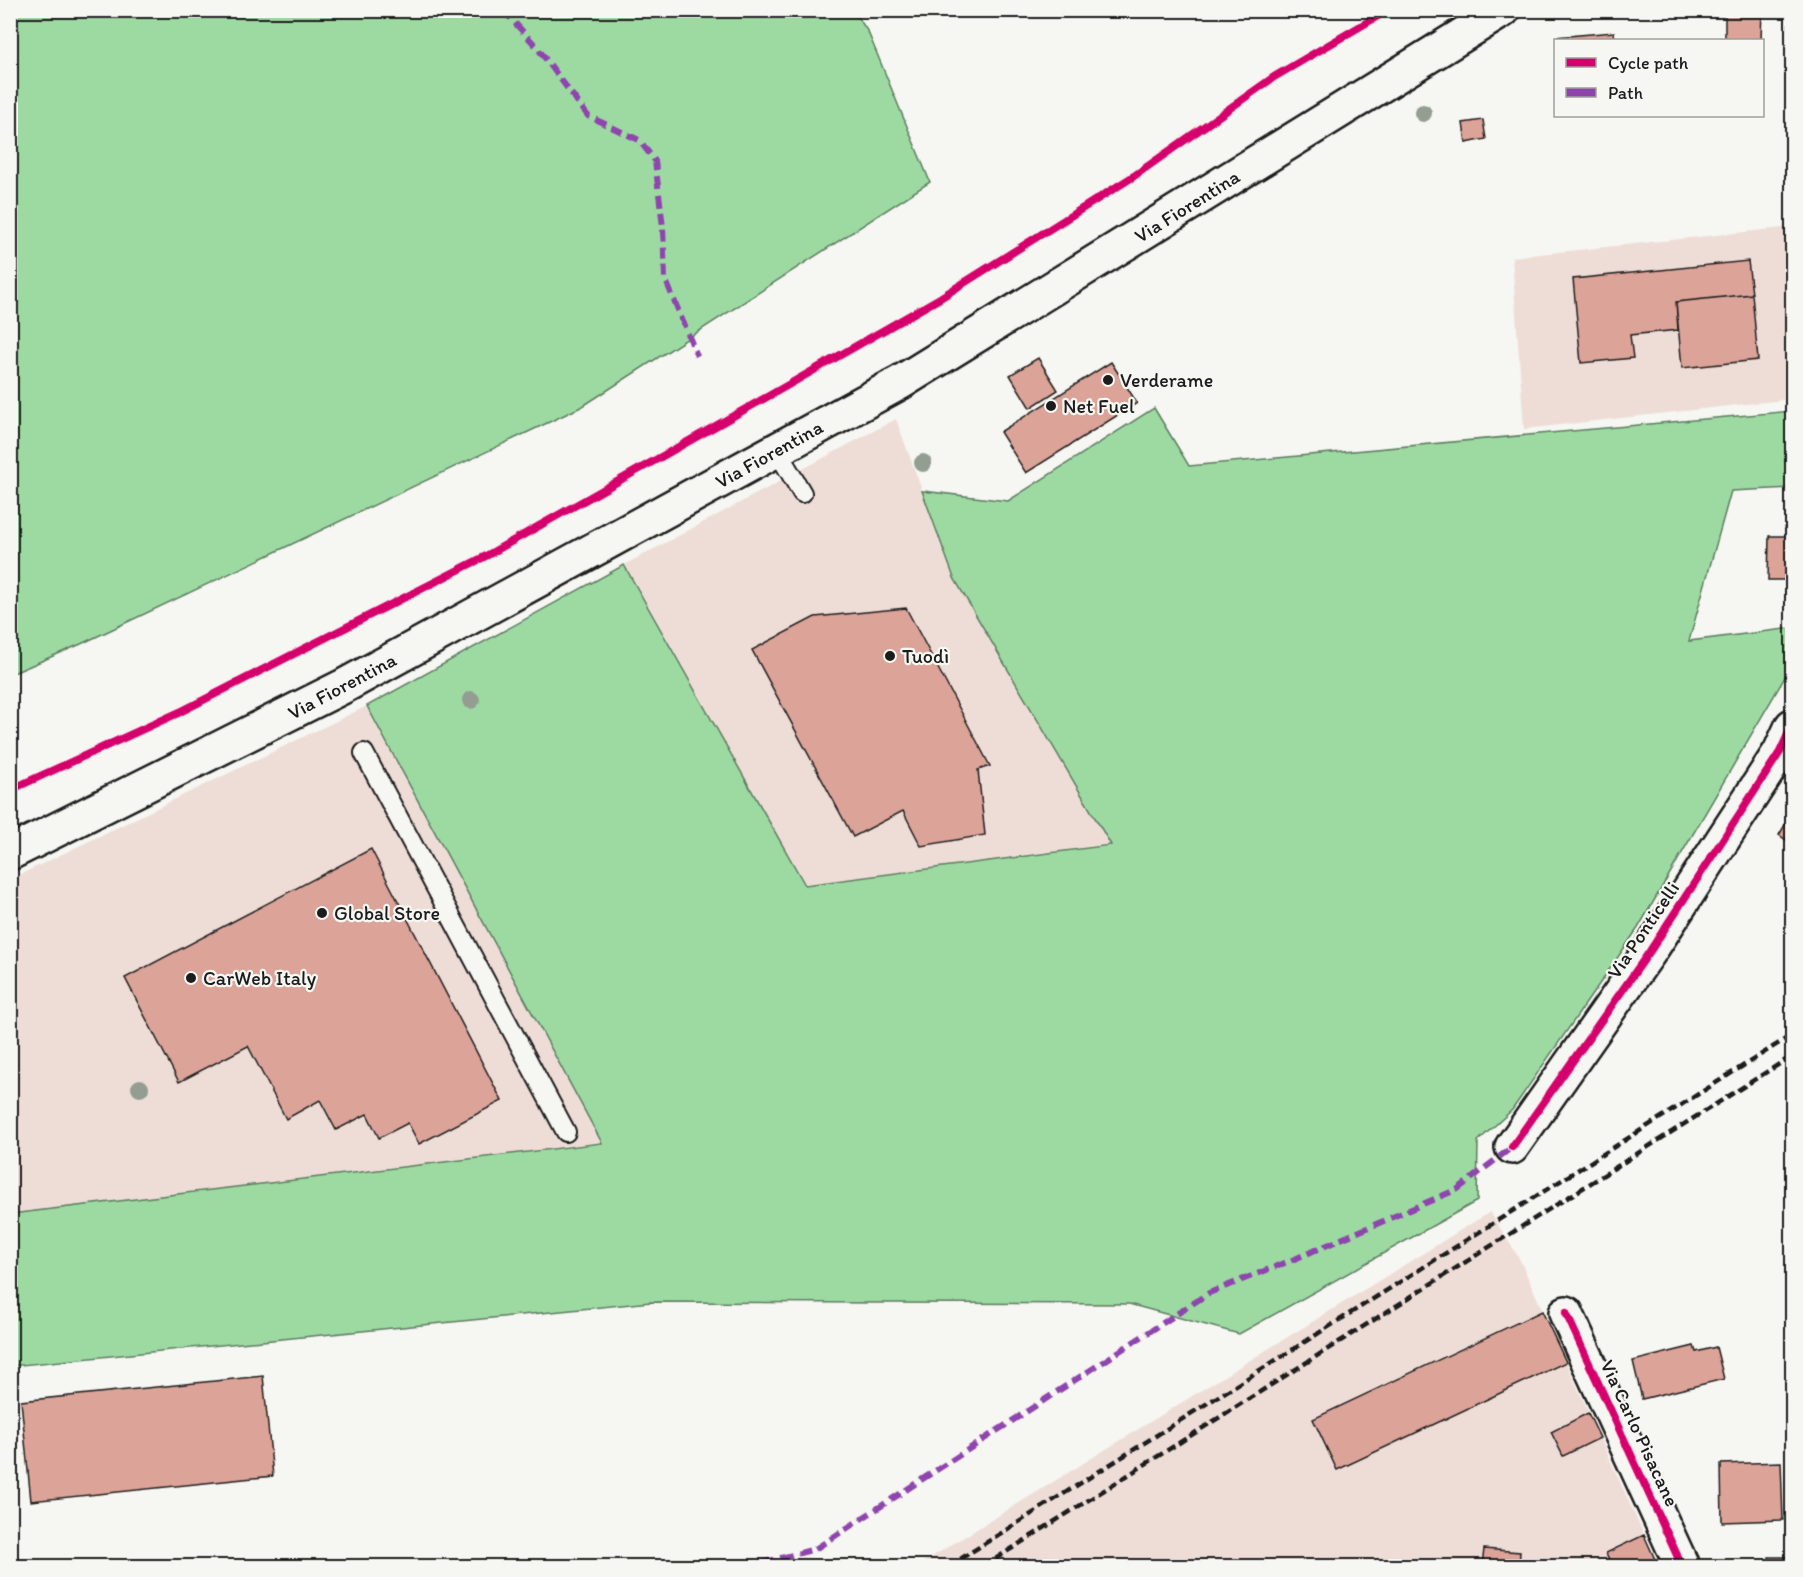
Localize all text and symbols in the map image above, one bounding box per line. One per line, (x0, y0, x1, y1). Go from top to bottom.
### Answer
legend (1554, 39, 1764, 117)
text: Cycle path (1608, 52, 1689, 74)
text: Path (1608, 82, 1643, 104)
street label: Via Fiorentina (1130, 164, 1244, 248)
place label: Verderame (1120, 368, 1213, 392)
marker: Verderame (1101, 373, 1115, 387)
place label: Net Fuel (1063, 394, 1135, 418)
marker: Net Fuel (1044, 399, 1058, 413)
street label: Via Fiorentina (711, 414, 828, 493)
place label: Tuodì (902, 644, 949, 668)
street label: Via Fiorentina (284, 647, 401, 725)
marker: Tuodì (883, 649, 897, 663)
street label: Via Ponticelli (1602, 877, 1684, 983)
place label: Global Store (334, 901, 440, 925)
marker: Global Store (315, 906, 329, 920)
place label: CarWeb Italy (203, 966, 317, 990)
marker: CarWeb Italy (184, 971, 198, 985)
street label: Via Carlo Pisacane (1596, 1356, 1684, 1510)

